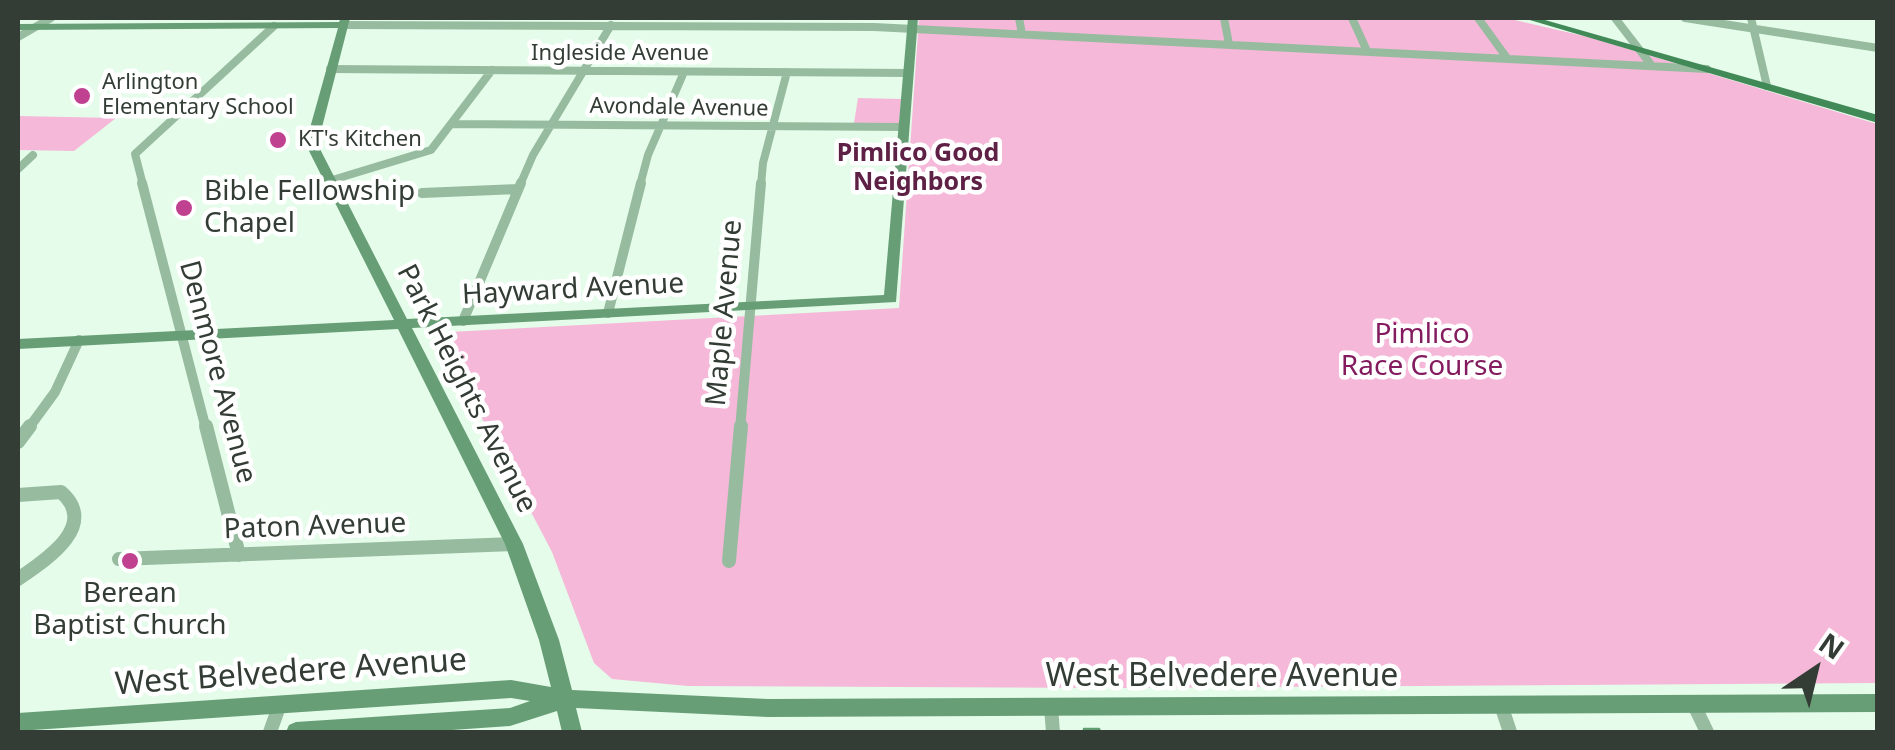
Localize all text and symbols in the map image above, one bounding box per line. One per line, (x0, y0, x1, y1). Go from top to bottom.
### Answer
street label: Ingleside Avenue (531, 41, 709, 67)
place label: Arlington Elementary School (102, 70, 294, 122)
marker: Arlington Elementary School (71, 85, 93, 107)
street label: Avondale Avenue (589, 93, 769, 123)
place label: KT's Kitchen (298, 127, 422, 153)
marker: KT's Kitchen (267, 129, 289, 151)
district label: Pimlico Good Neighbors (837, 139, 999, 198)
place label: Bible Fellowship Chapel (204, 175, 415, 241)
marker: Bible Fellowship Chapel (173, 197, 195, 219)
street label: Maple Avenue (700, 218, 750, 408)
street label: Denmore Avenue (171, 257, 263, 487)
street label: Park Heights Avenue (389, 259, 543, 519)
street label: Hayward Avenue (461, 267, 685, 313)
park label: Pimlico Race Course (1341, 318, 1503, 384)
street label: Paton Avenue (223, 507, 407, 547)
marker: Berean Baptist Church (119, 550, 141, 572)
place label: Berean Baptist Church (33, 577, 227, 643)
north arrow (1765, 620, 1865, 720)
text: N (1812, 623, 1852, 668)
street label: West Belvedere Avenue (114, 642, 468, 704)
street label: West Belvedere Avenue (1046, 658, 1398, 696)

